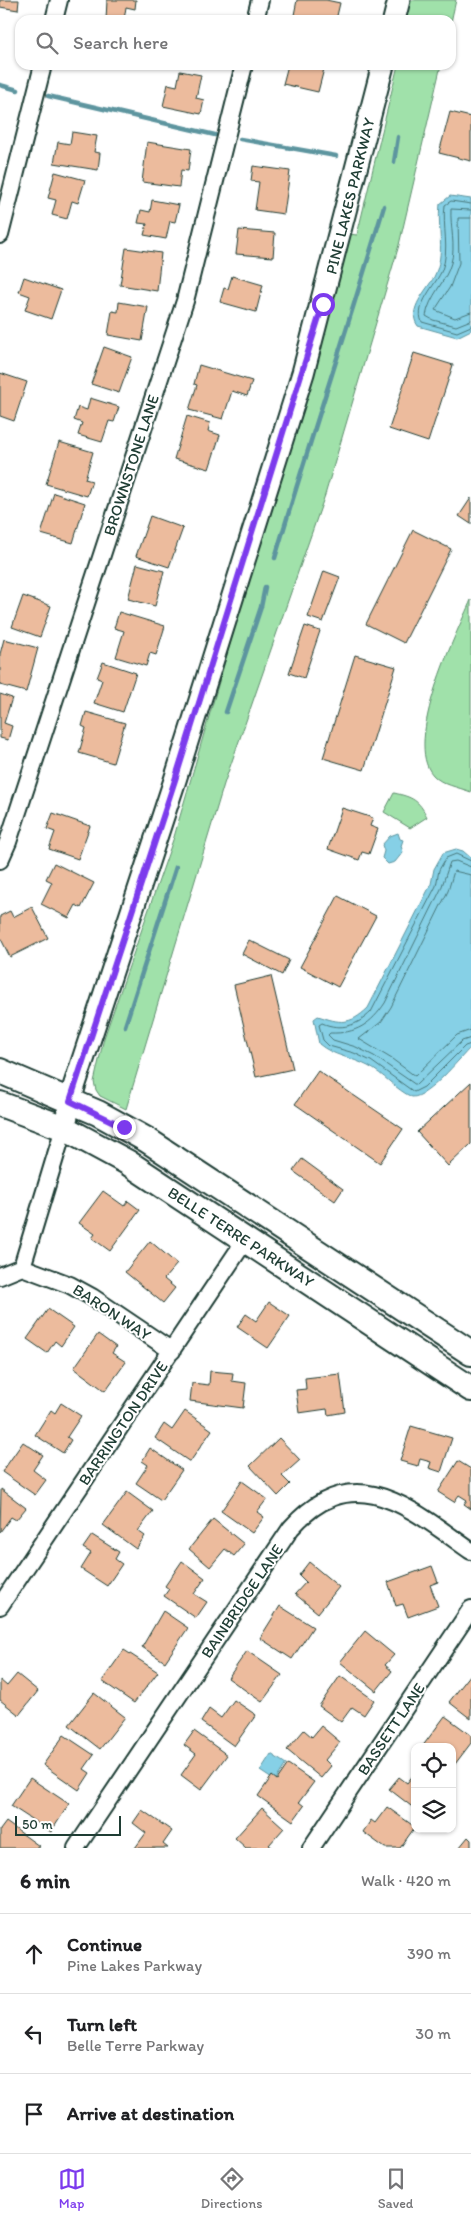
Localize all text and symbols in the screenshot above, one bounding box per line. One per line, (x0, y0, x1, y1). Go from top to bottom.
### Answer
search box (15, 15, 456, 70)
icon: search (33, 29, 61, 57)
text: Search here (73, 31, 168, 54)
street label: PINE LAKES PARKWAY (321, 116, 379, 276)
route start (312, 293, 335, 316)
street label: BROWNSTONE LANE (99, 392, 163, 538)
route end (113, 1116, 136, 1139)
street label: BELLE TERRE PARKWAY (164, 1183, 318, 1291)
street label: BARON WAY (69, 1280, 155, 1344)
street label: BARRINGTON DRIVE (74, 1357, 172, 1489)
street label: BAINBRIDGE LANE (197, 1540, 287, 1662)
street label: BASSETT LANE (353, 1679, 429, 1779)
map controls (411, 1743, 456, 1833)
button: locate (411, 1743, 456, 1788)
button: layers (411, 1788, 456, 1833)
scale bar (15, 1813, 121, 1836)
text: 50 m (22, 1816, 53, 1833)
text: 6 min (20, 1868, 70, 1893)
text: Walk · 420 m (361, 1871, 451, 1890)
text: Continue (67, 1933, 142, 1956)
icon: ahead (20, 1940, 48, 1968)
text: 390 m (407, 1944, 451, 1963)
text: Pine Lakes Parkway (67, 1956, 202, 1975)
text: Turn left (67, 2013, 137, 2036)
icon: left (20, 2020, 48, 2048)
text: 30 m (415, 2024, 451, 2043)
text: Belle Terre Parkway (67, 2036, 204, 2055)
icon: arrive (20, 2100, 48, 2128)
text: Arrive at destination (67, 2102, 234, 2125)
tab: Map (58, 2165, 86, 2212)
tab: Directions (201, 2165, 262, 2212)
tab: Saved (378, 2165, 413, 2212)

